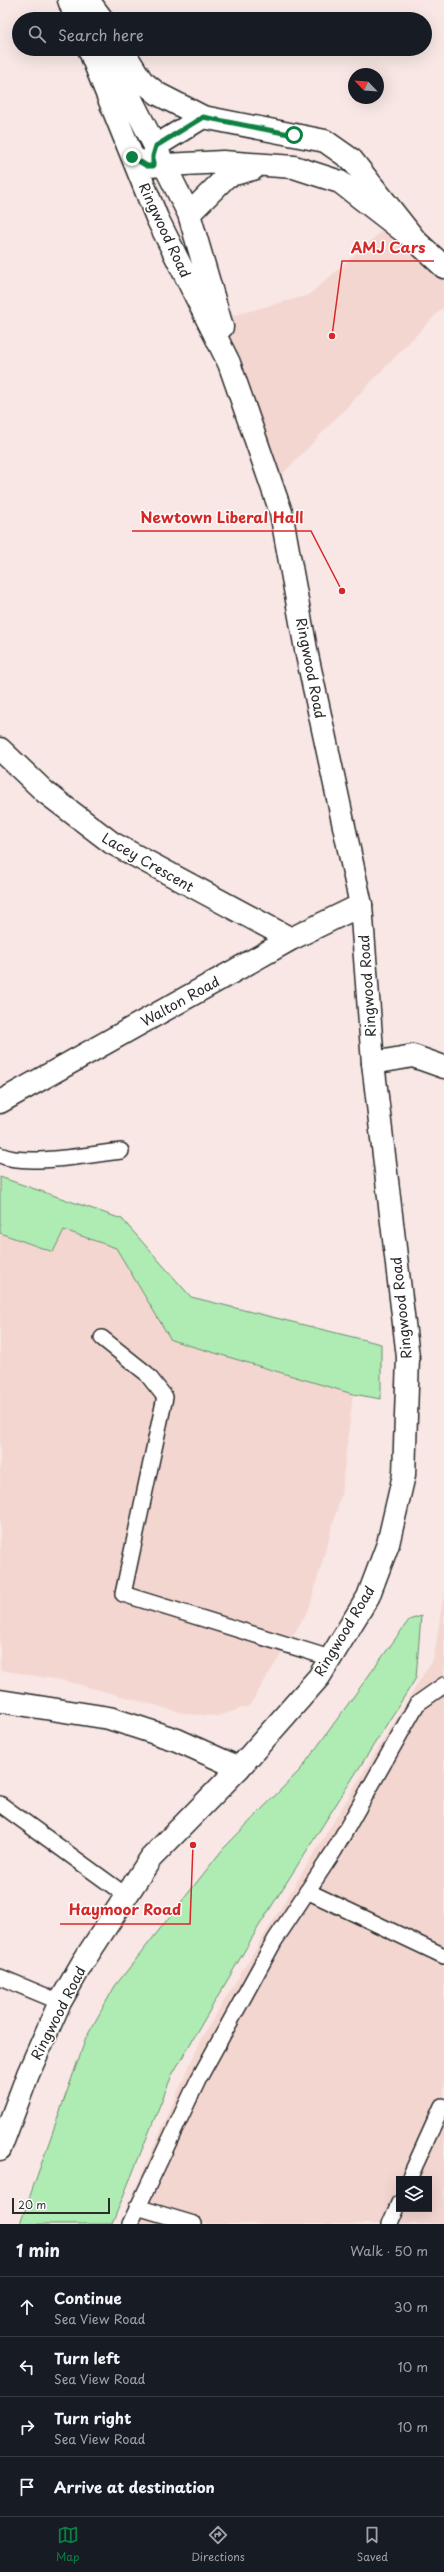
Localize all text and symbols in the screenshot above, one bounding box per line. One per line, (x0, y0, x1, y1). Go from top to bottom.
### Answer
search box (12, 12, 432, 56)
icon: search (26, 23, 48, 45)
text: Search here (58, 23, 144, 46)
north arrow (348, 68, 384, 104)
route start (285, 126, 303, 144)
route end (123, 148, 141, 166)
street label: Ringwood Road (134, 179, 196, 281)
callout: AMJ Cars (342, 234, 434, 261)
text: AMJ Cars (350, 235, 425, 258)
callout: Newtown Liberal Hall (132, 504, 311, 531)
text: Newtown Liberal Hall (141, 505, 303, 528)
street label: Ringwood Road (291, 616, 331, 720)
street label: Lacey Crescent (98, 827, 198, 897)
street label: Ringwood Road (353, 934, 381, 1038)
street label: Walton Road (137, 971, 223, 1031)
street label: Ringwood Road (385, 1256, 417, 1360)
street label: Ringwood Road (309, 1582, 379, 1680)
callout: Haymoor Road (60, 1897, 190, 1924)
text: Haymoor Road (69, 1897, 181, 1920)
street label: Ringwood Road (25, 1963, 91, 2063)
map controls (396, 2176, 432, 2212)
button: layers (396, 2176, 432, 2212)
scale bar (12, 2196, 110, 2215)
text: 20 m (18, 2196, 46, 2213)
text: 1 min (16, 2237, 60, 2263)
text: Walk · 50 m (350, 2241, 428, 2260)
text: Continue (54, 2286, 122, 2309)
icon: ahead (16, 2296, 38, 2318)
text: 30 m (394, 2297, 428, 2316)
text: Sea View Road (54, 2309, 145, 2328)
text: Turn left (54, 2346, 120, 2369)
icon: left (16, 2356, 38, 2378)
text: 10 m (398, 2357, 428, 2376)
text: Sea View Road (54, 2369, 145, 2388)
text: Turn right (54, 2406, 131, 2429)
icon: right (16, 2416, 38, 2438)
text: 10 m (398, 2417, 428, 2436)
text: Sea View Road (54, 2429, 145, 2448)
text: Arrive at destination (54, 2475, 215, 2498)
icon: arrive (16, 2476, 38, 2498)
tab: Map (56, 2524, 79, 2565)
tab: Directions (191, 2524, 245, 2565)
tab: Saved (357, 2524, 388, 2565)

